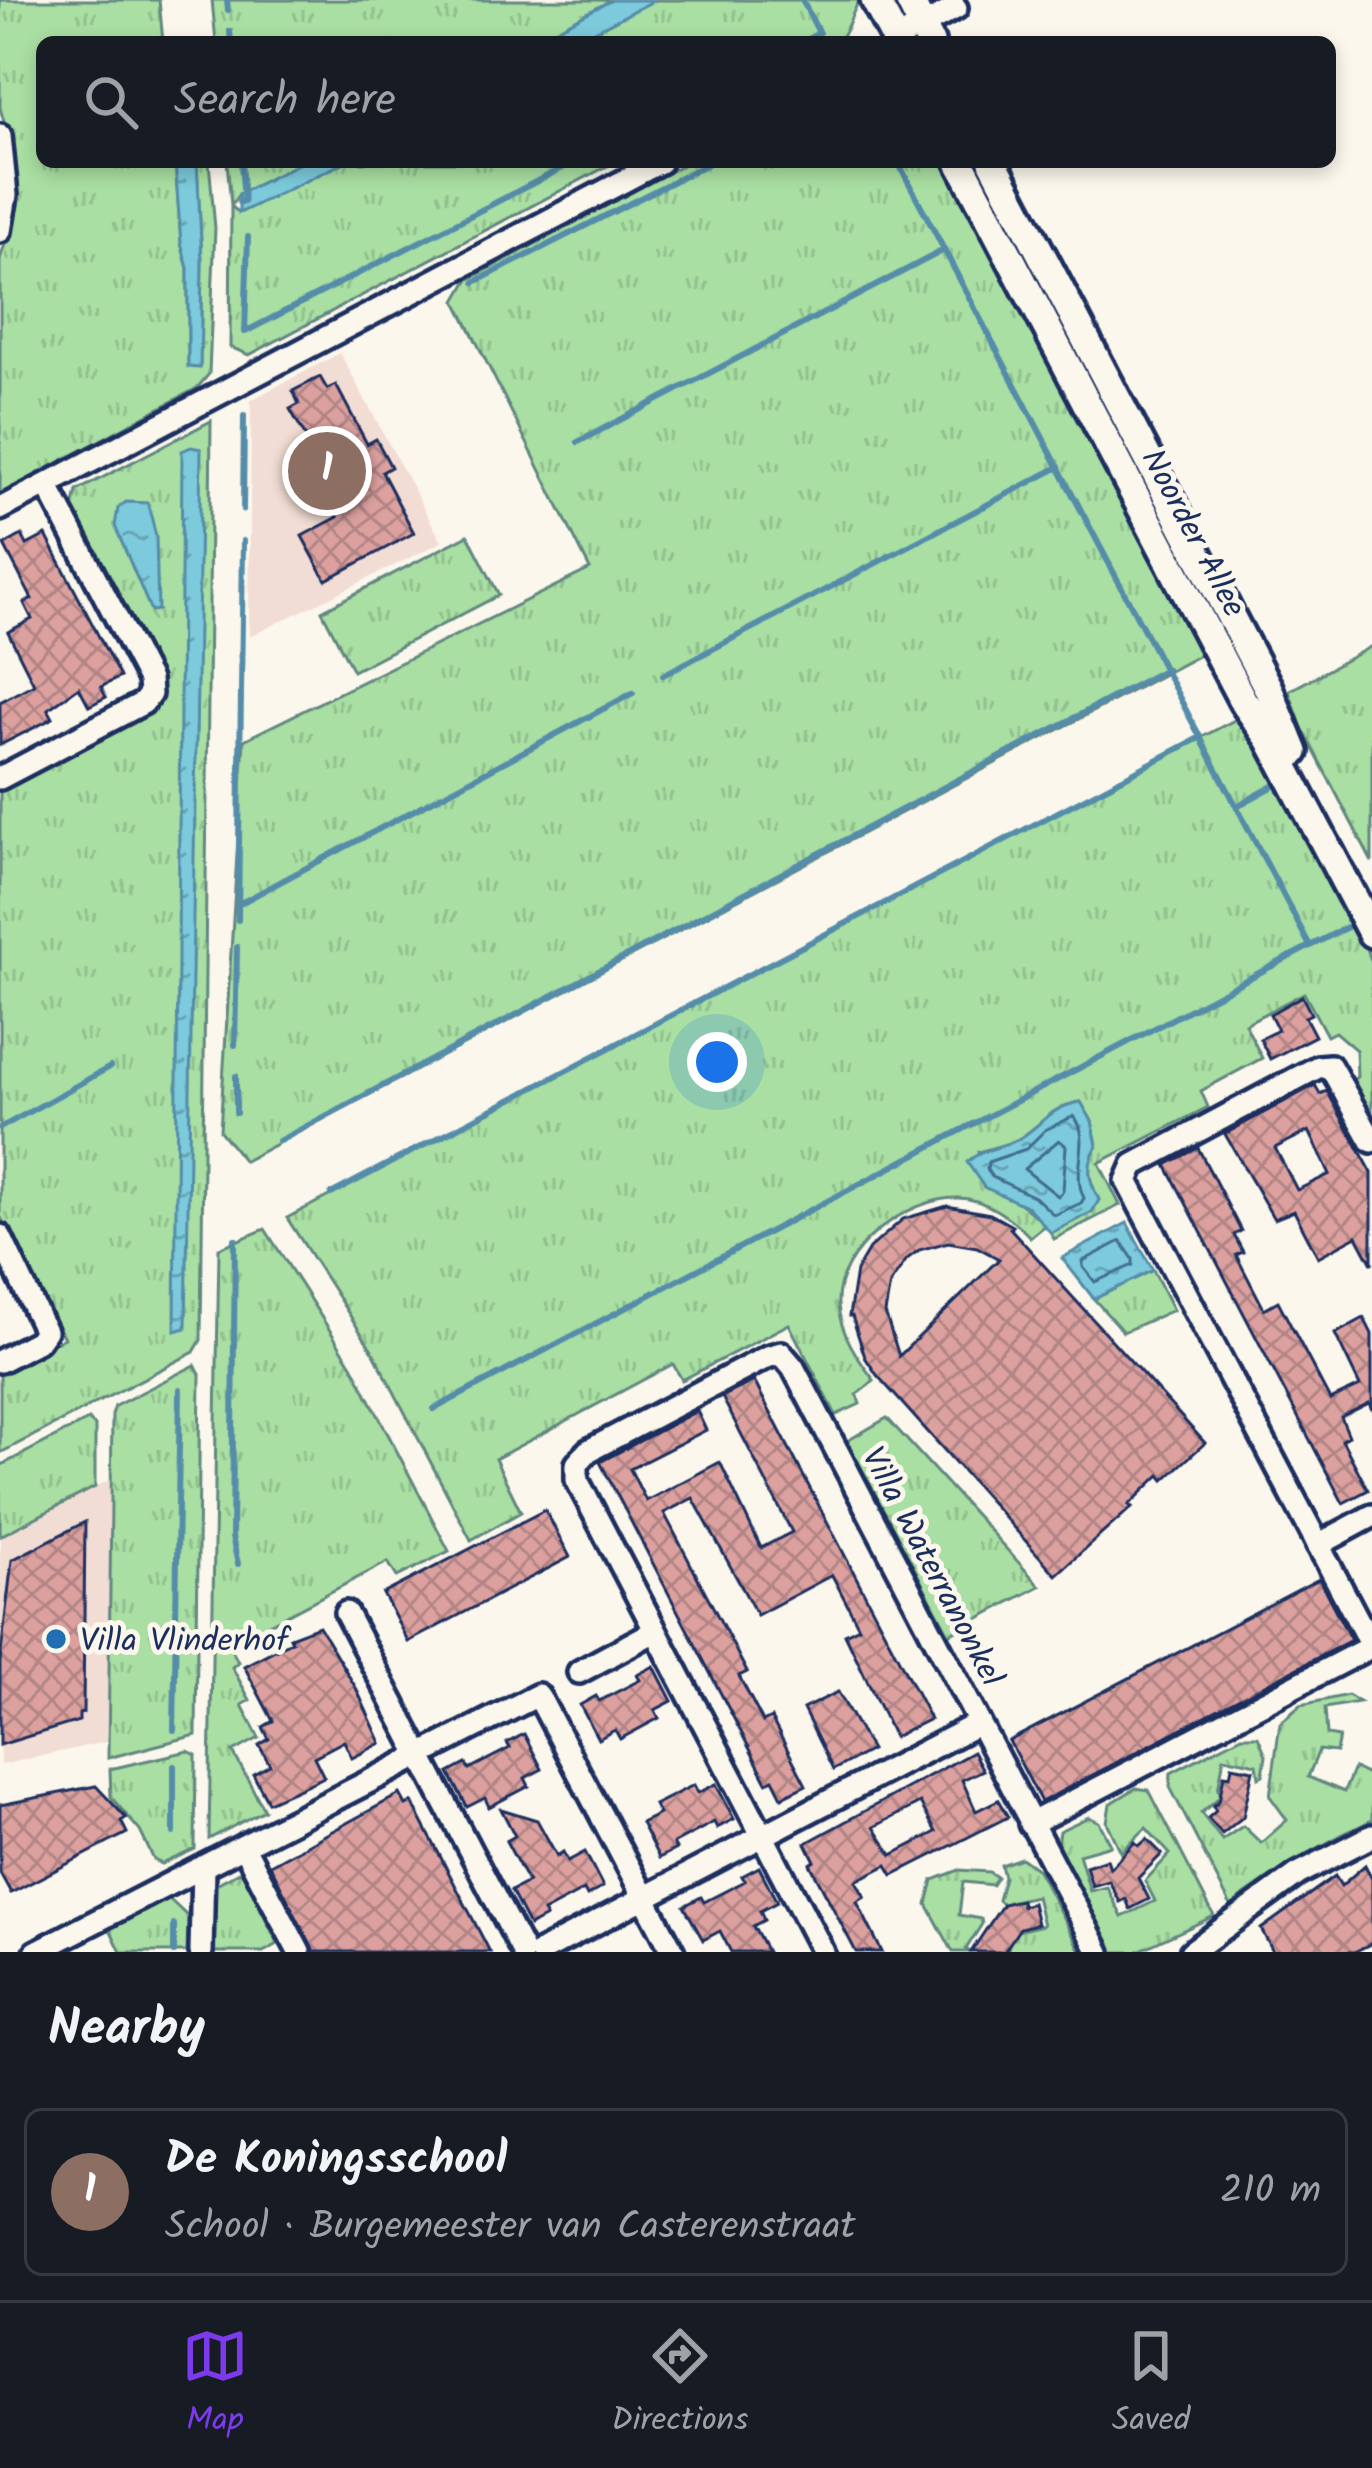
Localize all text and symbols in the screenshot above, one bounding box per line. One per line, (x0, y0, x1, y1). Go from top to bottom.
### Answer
search box (36, 36, 1336, 168)
text: Search here (174, 66, 396, 138)
icon: search (78, 69, 144, 135)
pin: 1 (288, 426, 366, 516)
street label: Noorder Allee (1125, 440, 1259, 628)
your location (687, 1032, 747, 1092)
street label: Villa Waterranonkel (845, 1438, 1017, 1697)
place label: Villa Vlinderhof (80, 1616, 292, 1669)
marker: Villa Vlinderhof (43, 1626, 69, 1652)
text: Nearby (48, 1990, 205, 2071)
text: De Koningsschool (165, 2125, 507, 2197)
text: 1 (84, 2161, 96, 2223)
text: 210 m (1220, 2161, 1321, 2223)
text: School · Burgemeester van Casterenstraat (165, 2197, 856, 2259)
tab: Map (182, 2323, 248, 2448)
tab: Directions (611, 2323, 748, 2448)
tab: Saved (1112, 2323, 1190, 2448)

